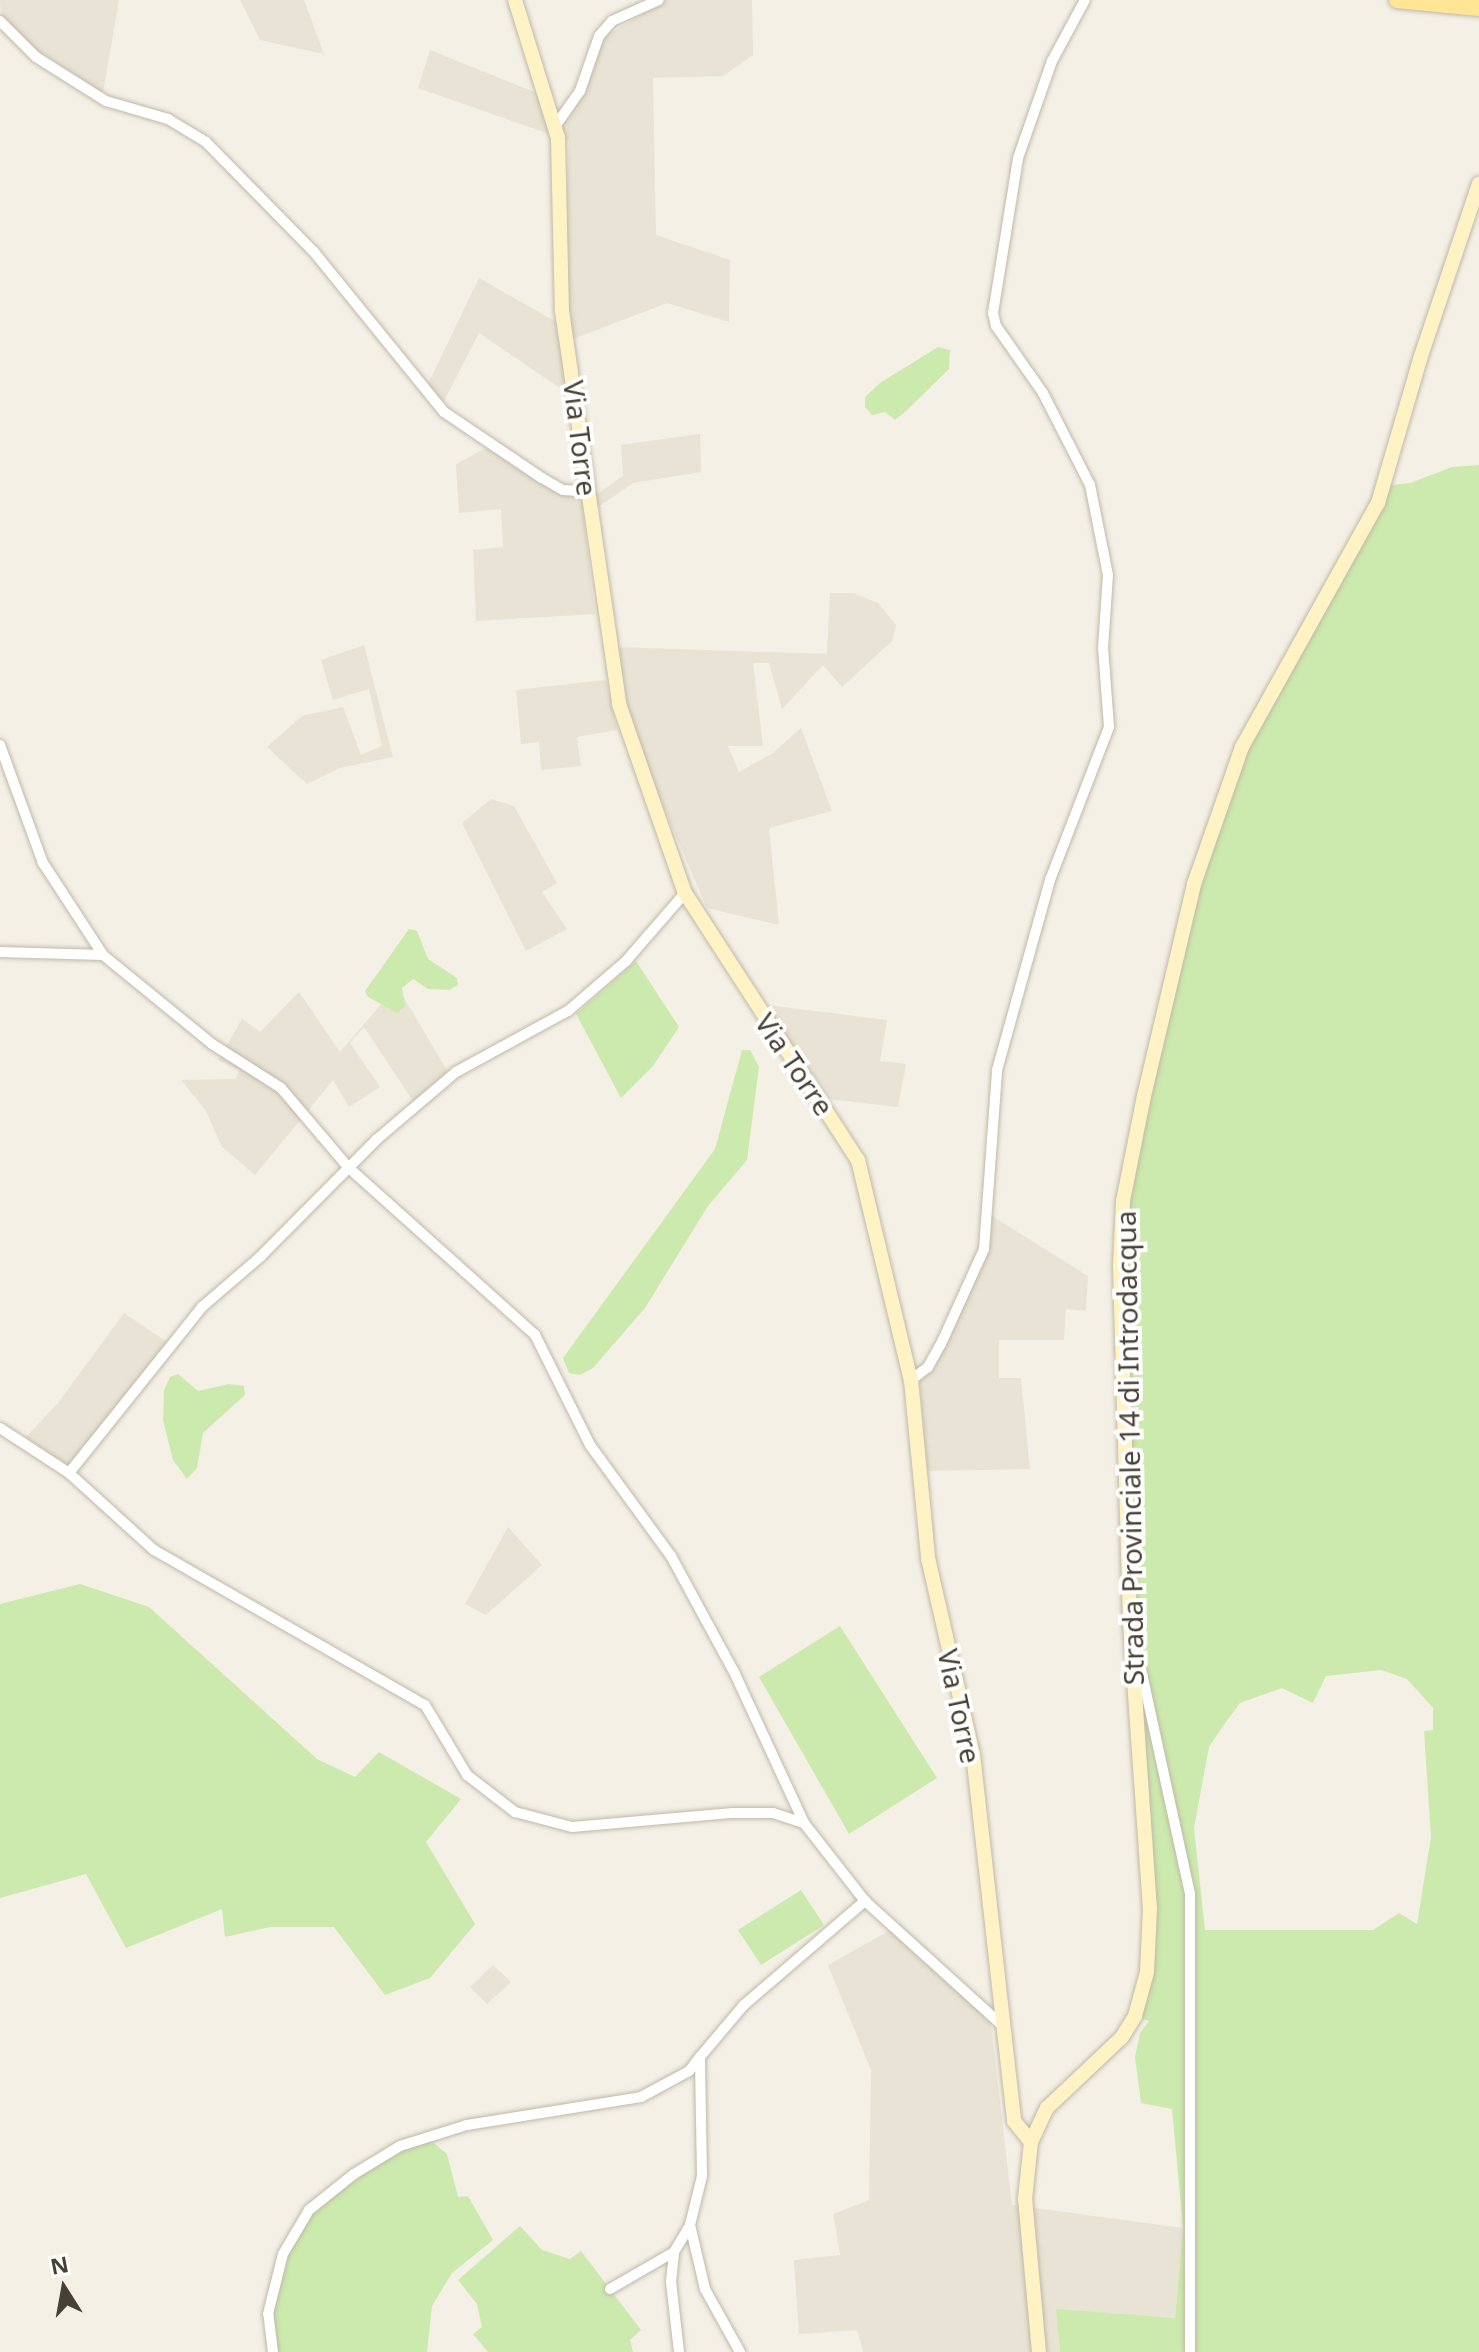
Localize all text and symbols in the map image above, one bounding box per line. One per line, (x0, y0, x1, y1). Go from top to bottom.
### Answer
street label: Via Torre (557, 378, 605, 498)
street label: Via Torre (749, 1007, 841, 1121)
street label: Strada Provinciale 14 di Introdacqua (1108, 1210, 1150, 1686)
street label: Via Torre (932, 1646, 988, 1766)
north arrow (24, 2248, 104, 2328)
text: N (48, 2248, 71, 2281)

